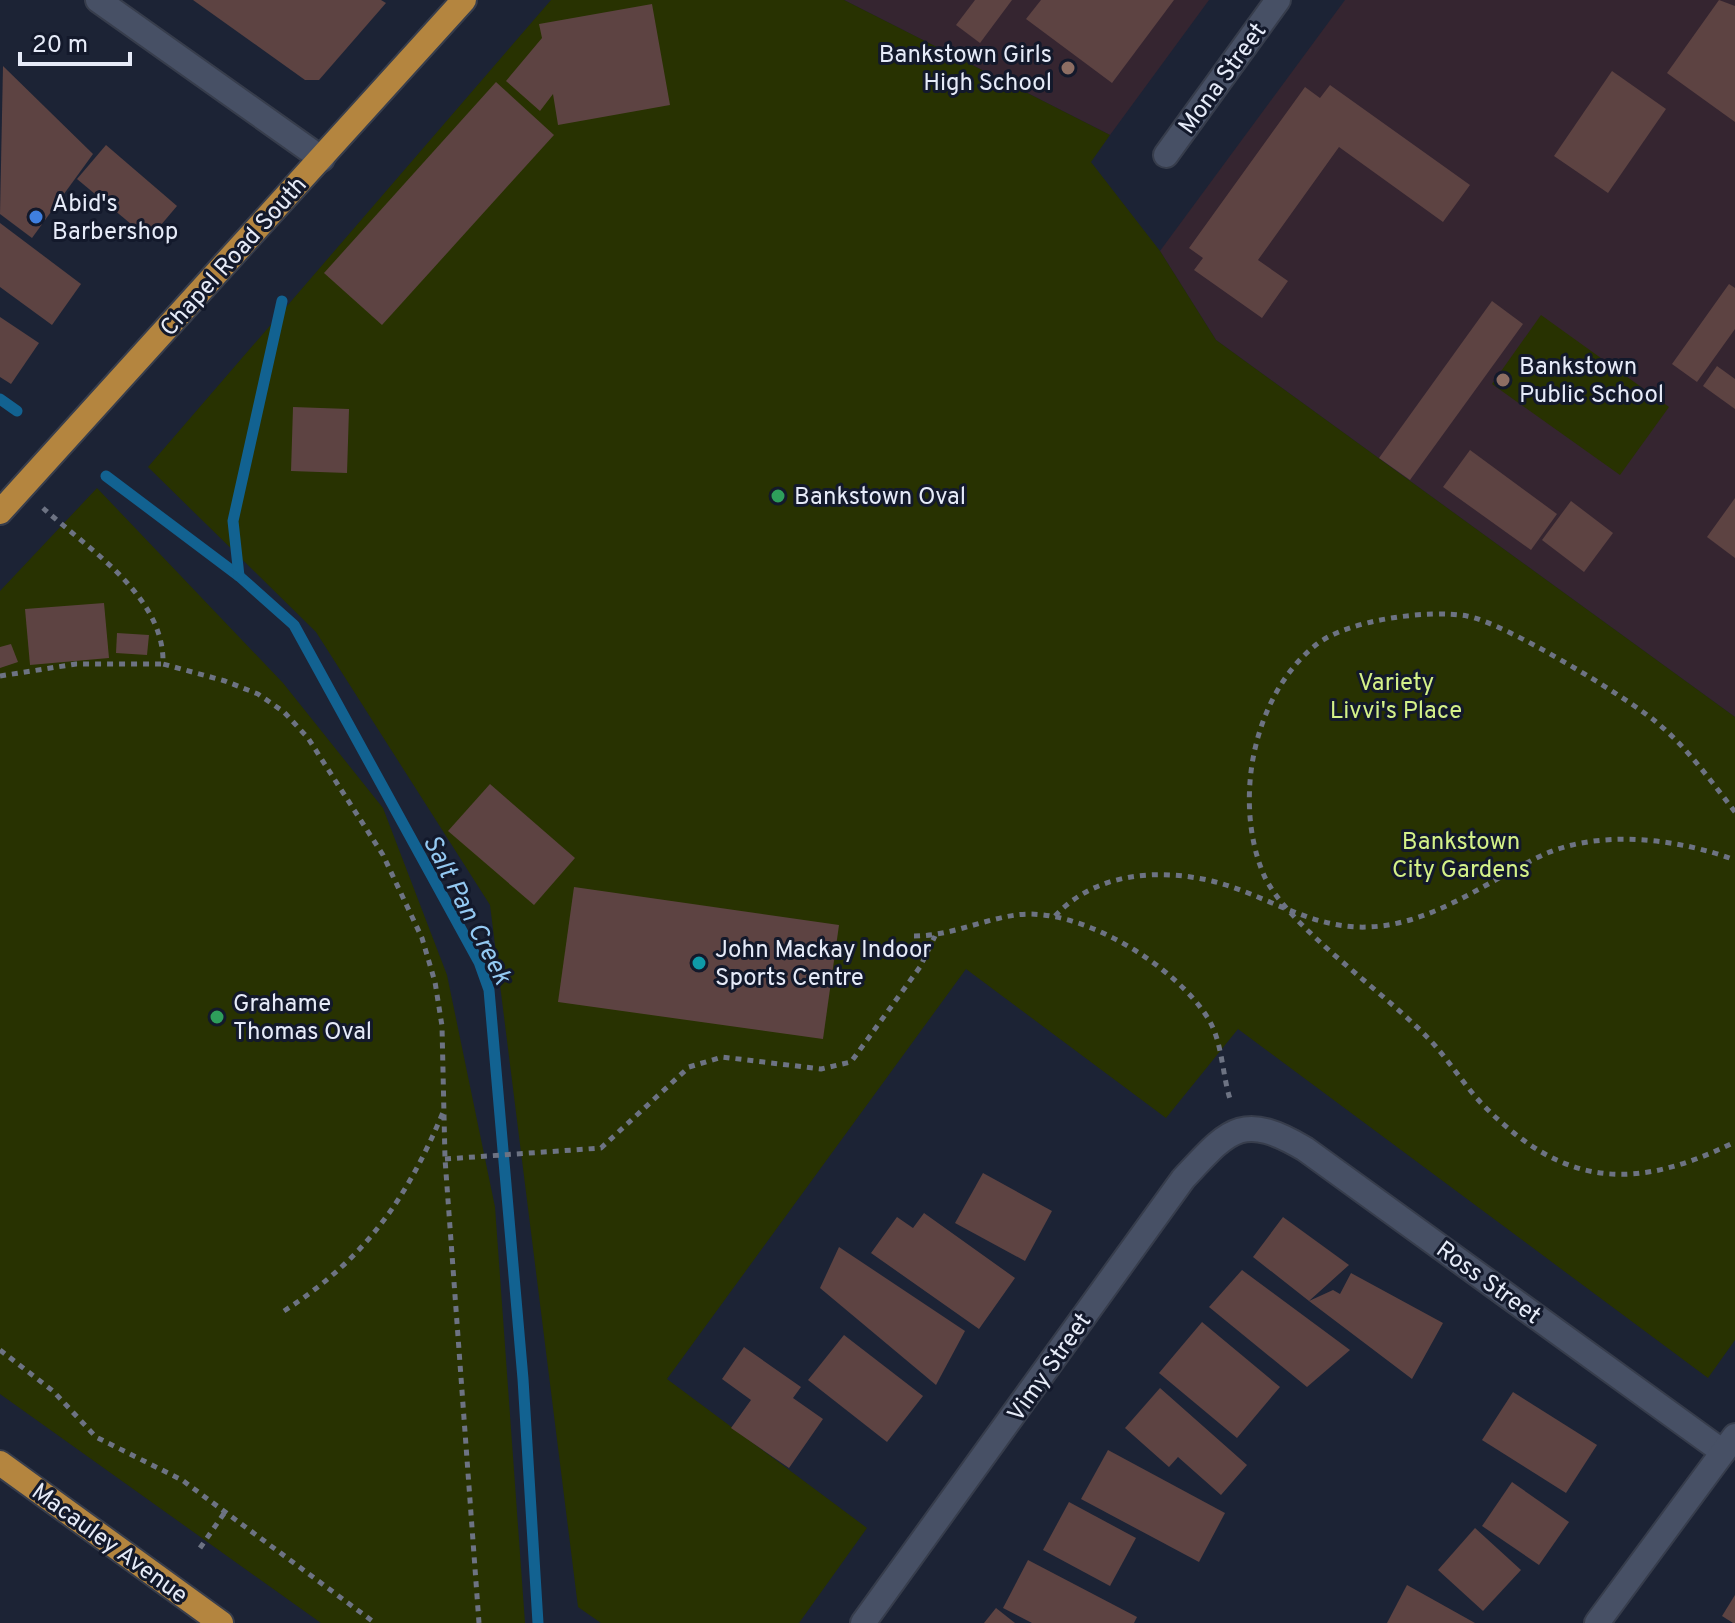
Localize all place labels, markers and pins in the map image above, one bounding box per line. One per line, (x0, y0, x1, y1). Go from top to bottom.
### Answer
place label: Bankstown Girls High School (879, 41, 1052, 99)
marker: Bankstown Girls High School (1059, 59, 1077, 77)
place label: Abid's Barbershop (52, 190, 178, 248)
marker: Abid's Barbershop (27, 208, 45, 226)
place label: Bankstown Public School (1519, 353, 1664, 411)
marker: Bankstown Public School (1494, 371, 1512, 389)
place label: Bankstown Oval (794, 483, 966, 513)
marker: Bankstown Oval (769, 487, 787, 505)
place label: John Mackay Indoor Sports Centre (715, 936, 932, 994)
marker: John Mackay Indoor Sports Centre (690, 954, 708, 972)
place label: Grahame Thomas Oval (233, 990, 372, 1048)
marker: Grahame Thomas Oval (208, 1008, 226, 1026)

